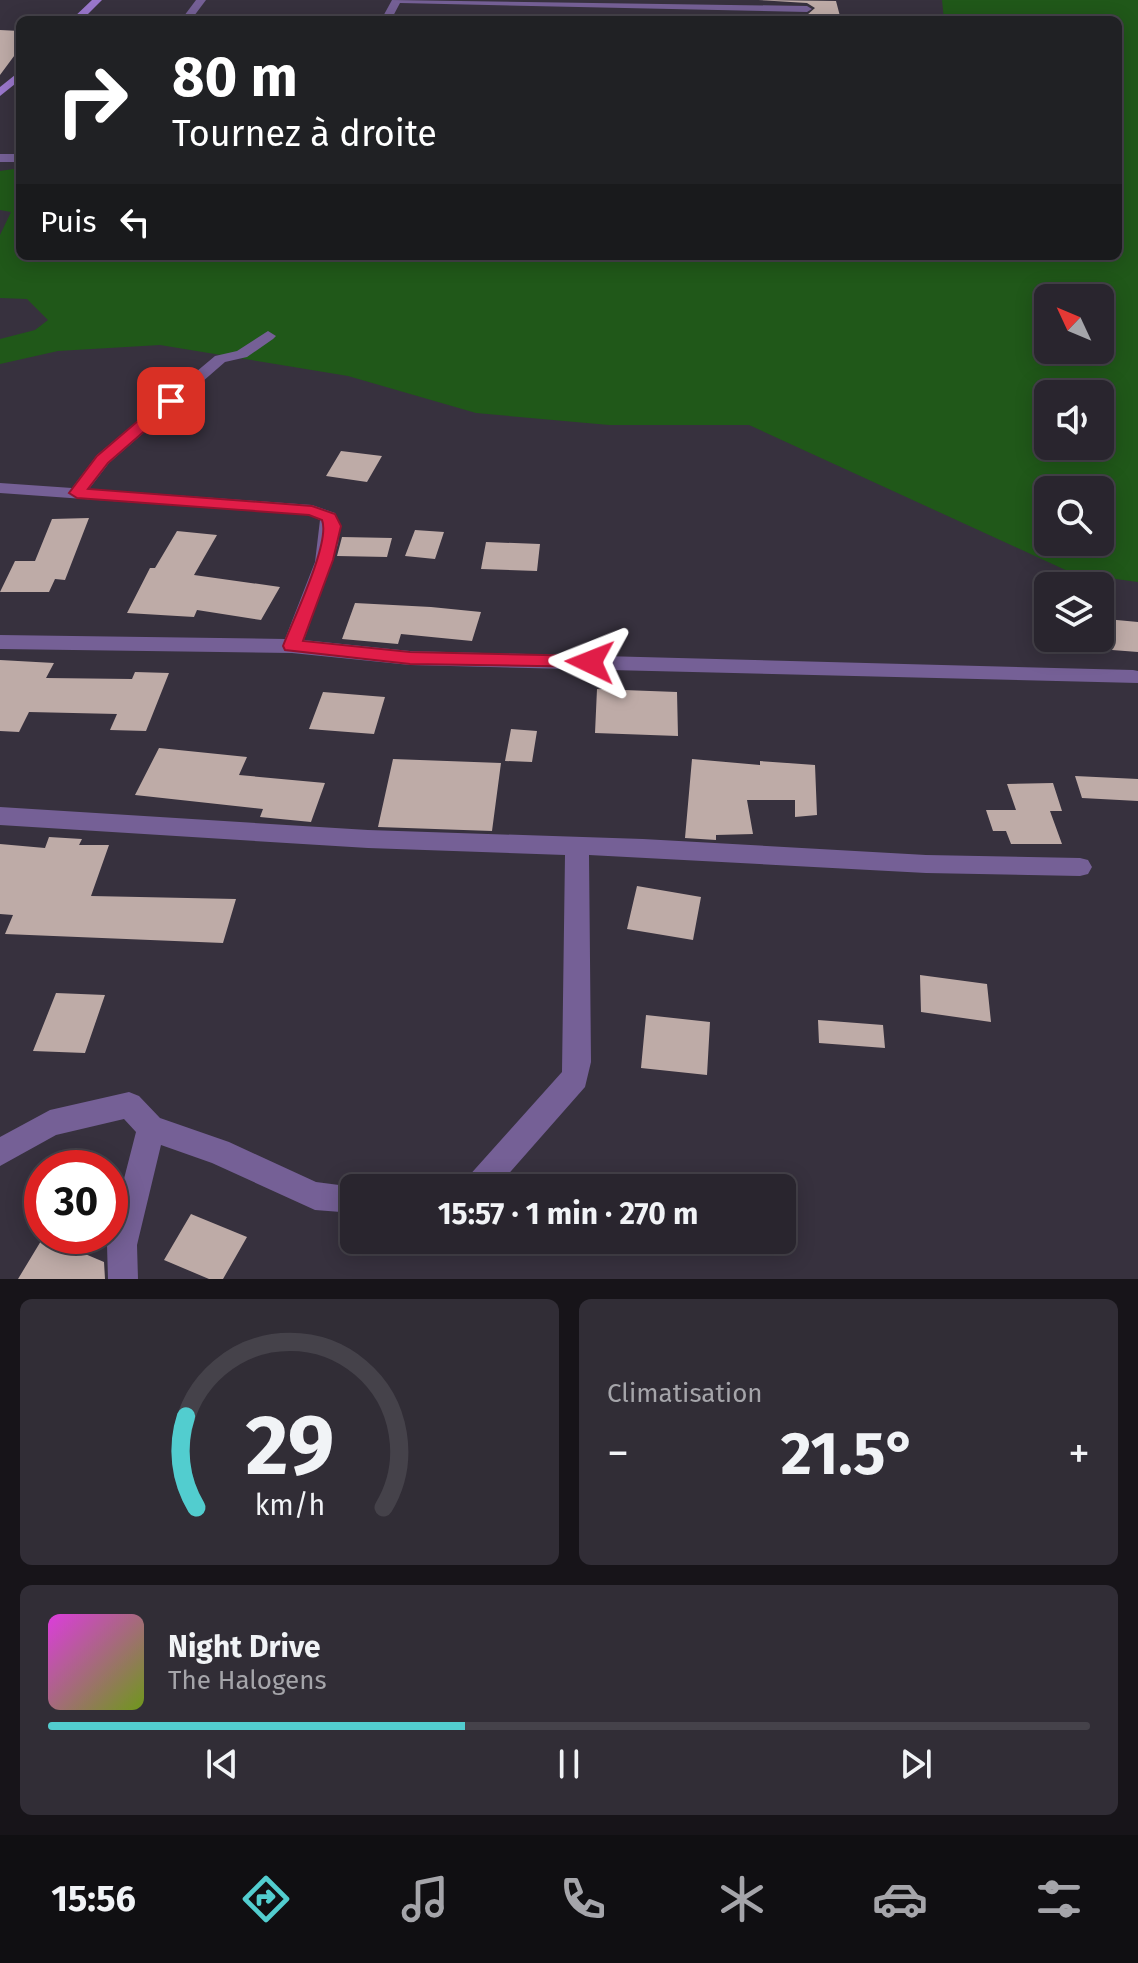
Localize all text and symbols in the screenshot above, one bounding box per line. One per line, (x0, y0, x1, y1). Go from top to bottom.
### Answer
text: 80 m (172, 44, 298, 111)
icon: right (40, 48, 144, 152)
text: Tournez à droite (172, 112, 437, 156)
icon: left (113, 200, 157, 244)
text: Puis (40, 204, 97, 240)
north arrow (1034, 284, 1114, 364)
map controls (1034, 284, 1114, 652)
pin (137, 367, 205, 435)
icon: arrive (149, 379, 193, 423)
button: sound (1034, 380, 1114, 460)
button: search (1034, 476, 1114, 556)
button: layers (1034, 572, 1114, 652)
position arrow (548, 620, 632, 704)
speed limit sign: 30 (24, 1150, 128, 1254)
text: 15:57 · 1 min · 270 m (438, 1196, 698, 1232)
text: Climatisation (607, 1378, 763, 1409)
text: 29 (245, 1396, 334, 1496)
text: 21.5° (781, 1418, 916, 1490)
text: − (607, 1427, 629, 1480)
text: + (1068, 1427, 1090, 1480)
text: km/h (254, 1488, 325, 1523)
text: Night Drive (168, 1629, 321, 1665)
text: The Halogens (168, 1665, 327, 1696)
icon: previous (200, 1742, 244, 1786)
icon: pause (547, 1742, 591, 1786)
icon: next (894, 1742, 938, 1786)
icon: directions (238, 1871, 294, 1927)
icon: music (397, 1871, 453, 1927)
icon: phone (555, 1871, 611, 1927)
icon: climate (714, 1871, 770, 1927)
icon: car (872, 1871, 928, 1927)
icon: filters (1031, 1871, 1087, 1927)
text: 15:56 (51, 1877, 136, 1921)

